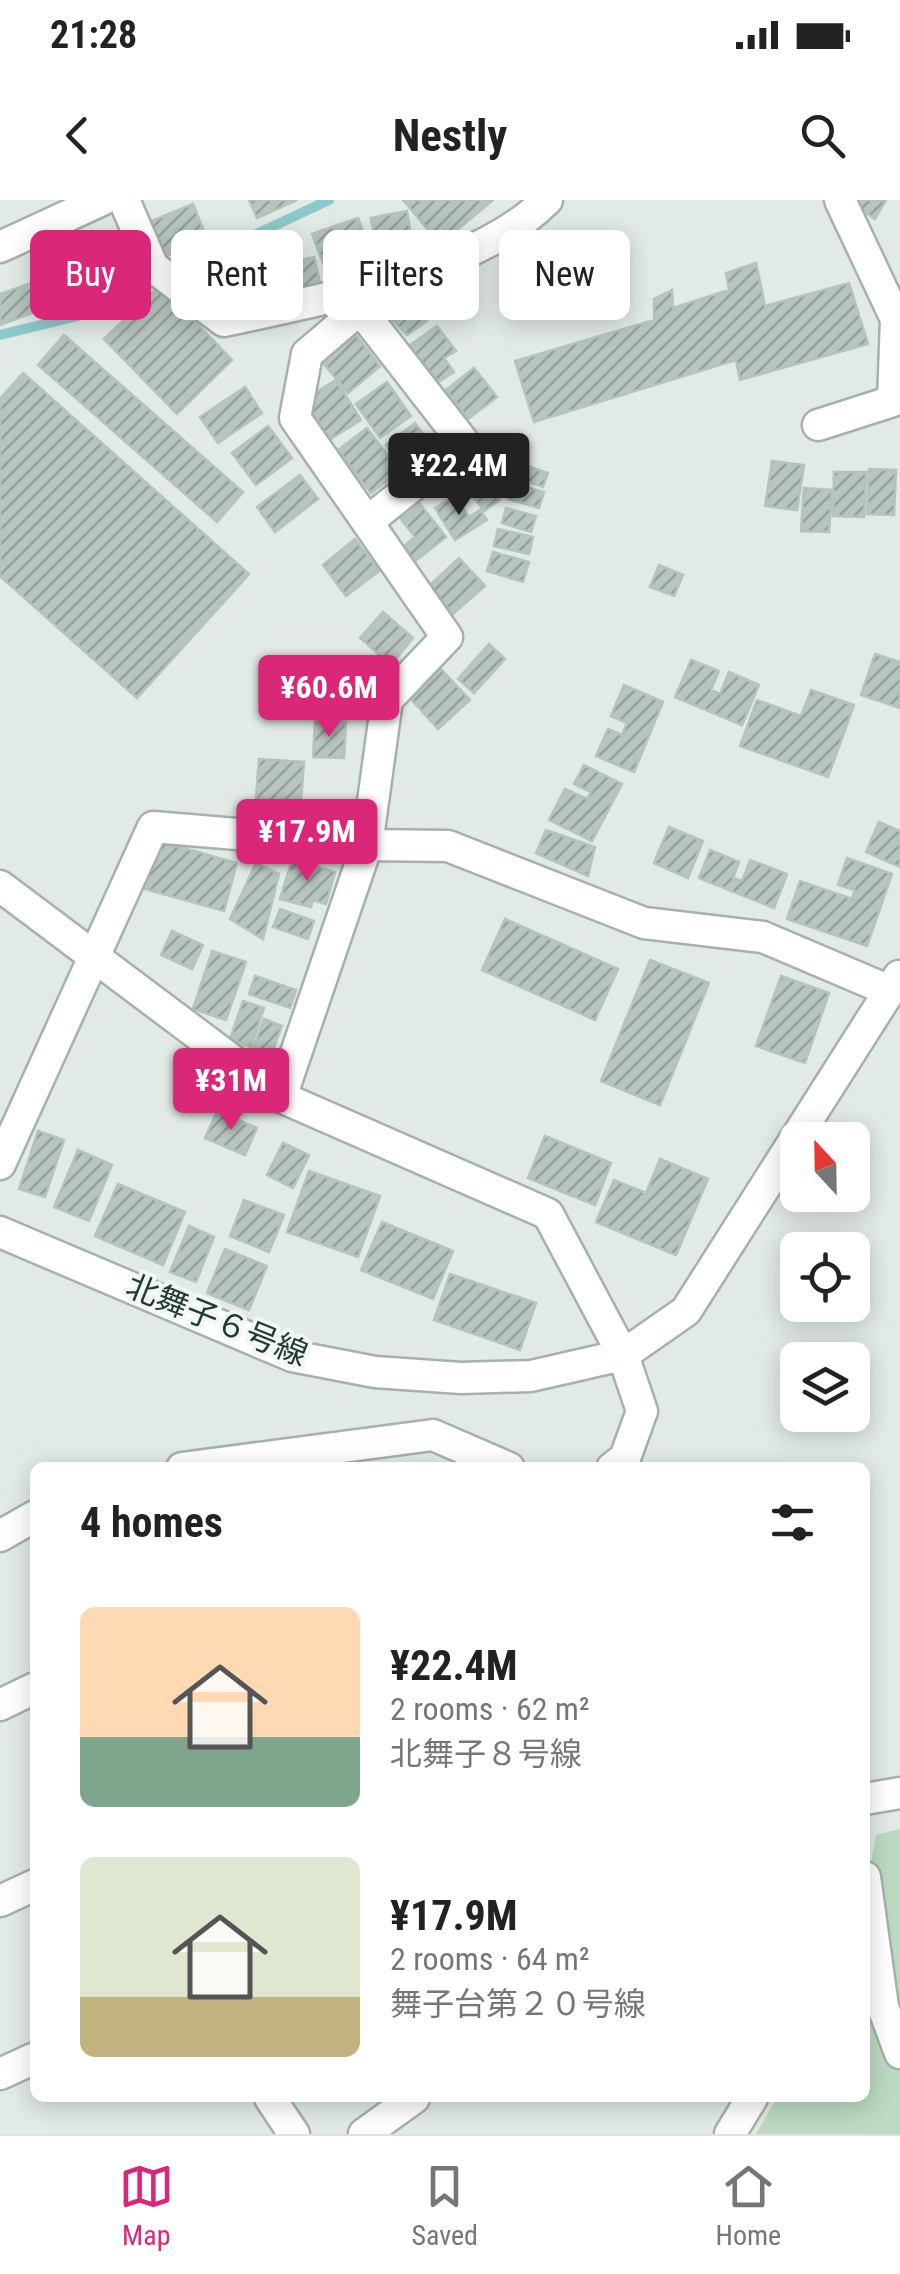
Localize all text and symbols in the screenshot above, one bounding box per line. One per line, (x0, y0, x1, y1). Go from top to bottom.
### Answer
text: 21:28 (50, 13, 137, 57)
icon: back (50, 108, 105, 163)
icon: search (795, 108, 850, 163)
text: Nestly (393, 109, 507, 162)
chip: Buy (30, 230, 151, 320)
chip: Rent (171, 230, 303, 320)
chip: Filters (323, 230, 479, 320)
chip: New (499, 230, 630, 320)
pin: ¥22.4M (378, 433, 540, 518)
text: ¥22.4M (410, 446, 508, 484)
pin: ¥60.6M (248, 655, 410, 740)
text: ¥60.6M (280, 668, 378, 706)
pin: ¥17.9M (226, 799, 388, 884)
text: ¥17.9M (258, 812, 356, 850)
pin: ¥31M (172, 1048, 290, 1133)
text: ¥31M (195, 1061, 267, 1099)
north arrow (780, 1122, 870, 1212)
map controls (780, 1122, 870, 1432)
button: locate (780, 1232, 870, 1322)
street label: 北舞子６号線 (121, 1266, 313, 1374)
button: layers (780, 1342, 870, 1432)
icon: filters (765, 1495, 820, 1550)
text: 4 homes (80, 1498, 223, 1547)
text: ¥22.4M (390, 1641, 518, 1690)
icon: home (160, 1647, 280, 1767)
text: 2 rooms · 62 m² (390, 1690, 589, 1728)
text: 北舞子８号線 (390, 1735, 582, 1773)
text: ¥17.9M (390, 1891, 518, 1940)
icon: home (160, 1897, 280, 2017)
text: 2 rooms · 64 m² (390, 1940, 589, 1978)
text: 舞子台第２０号線 (390, 1985, 646, 2023)
tab: Map (119, 2159, 174, 2252)
tab: Saved (411, 2159, 478, 2252)
tab: Home (716, 2159, 781, 2252)

